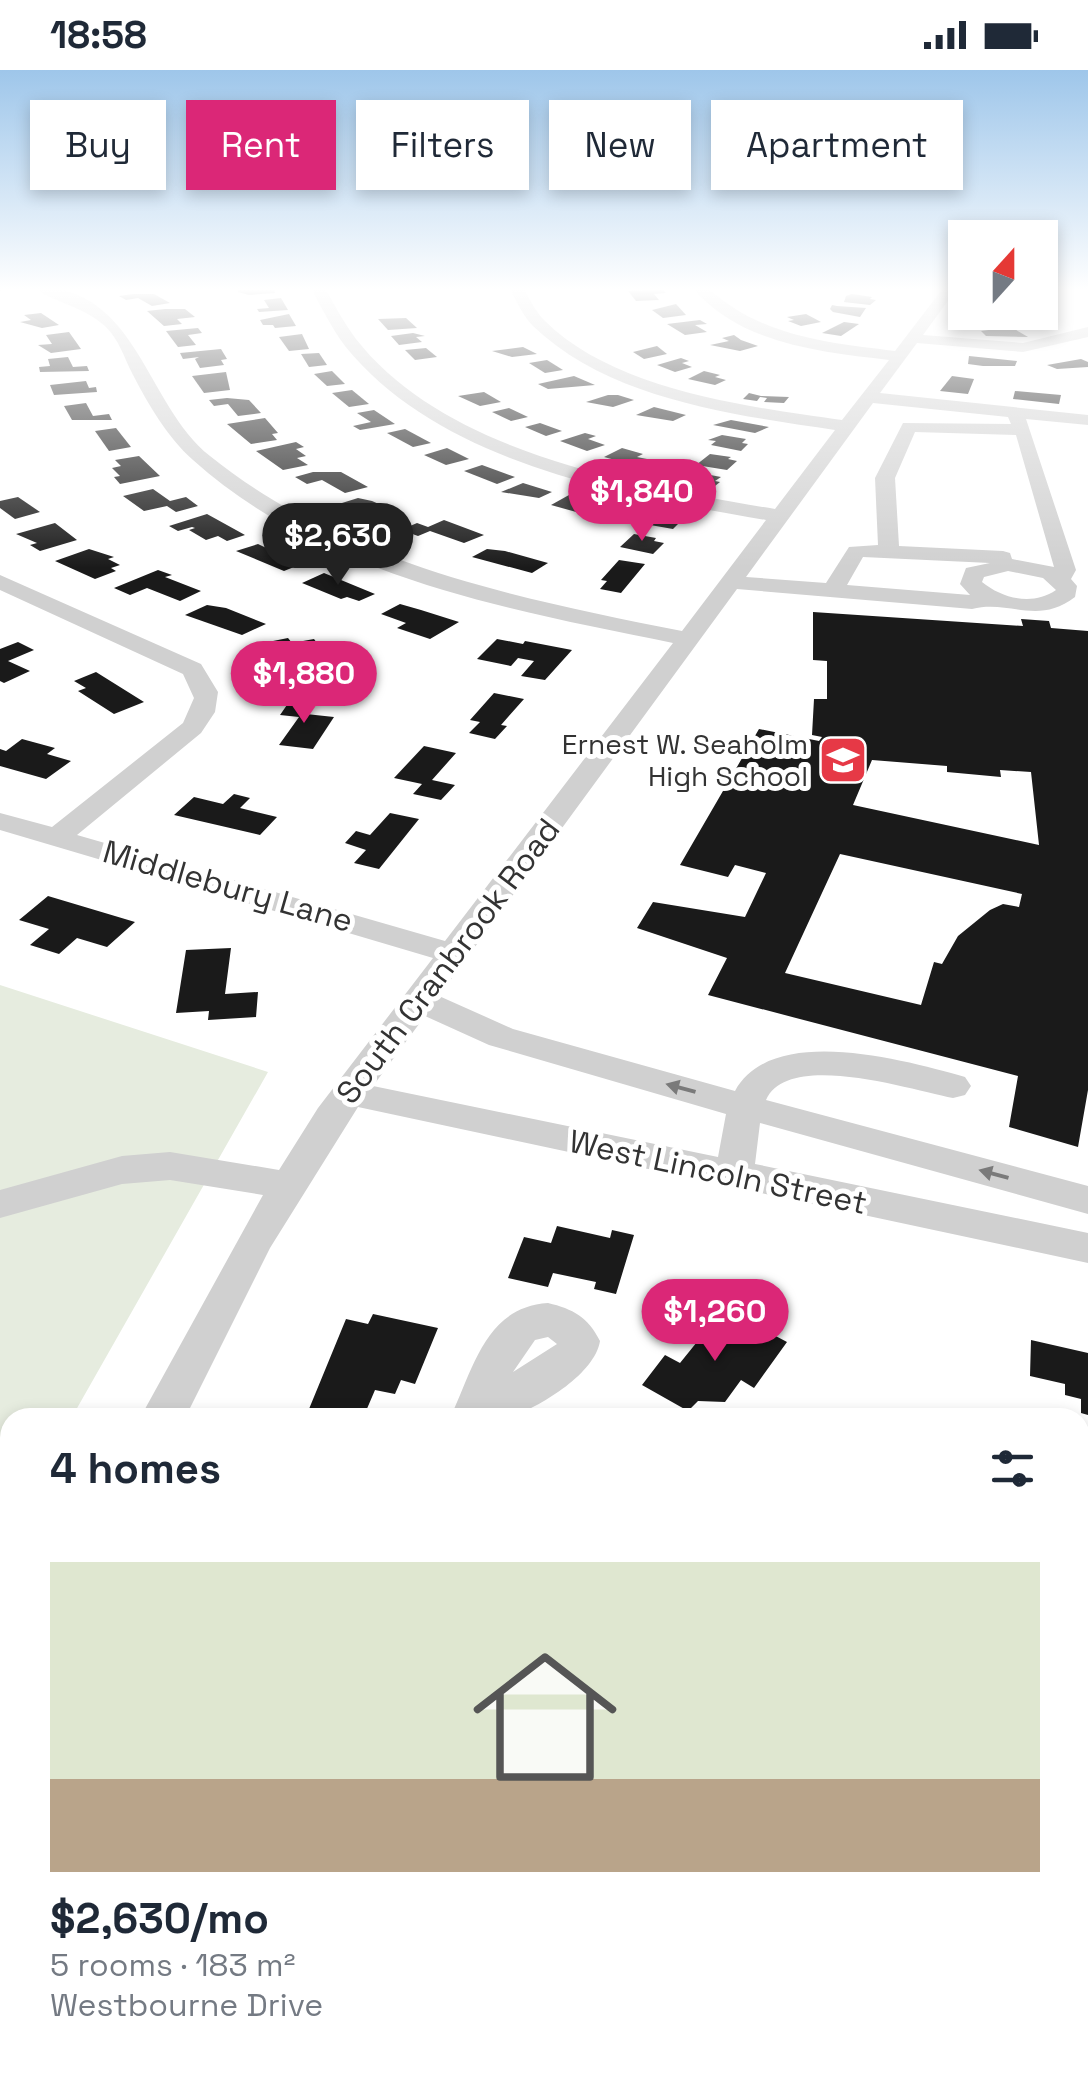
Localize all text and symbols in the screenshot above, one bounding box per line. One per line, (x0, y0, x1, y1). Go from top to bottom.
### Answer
text: 18:58 (50, 11, 147, 59)
chip: Buy (30, 100, 166, 190)
chip: Rent (186, 100, 336, 190)
chip: Filters (356, 100, 529, 190)
chip: New (549, 100, 691, 190)
chip: Apartment (711, 100, 963, 190)
north arrow (948, 220, 1058, 330)
map controls (948, 220, 1058, 330)
pin: $1,840 (561, 459, 723, 544)
text: $1,840 (590, 471, 694, 511)
pin: $2,630 (257, 503, 419, 588)
text: $2,630 (284, 515, 392, 555)
pin: $1,880 (223, 641, 385, 726)
text: $1,880 (253, 653, 355, 693)
place label: Ernest W. Seaholm High School (562, 726, 808, 794)
school or university icon: Ernest W. Seaholm High School (817, 734, 869, 786)
street label: South Cranbrook Road (328, 810, 568, 1112)
street label: Middlebury Lane (98, 831, 358, 941)
one-way arrow (665, 1080, 695, 1095)
street label: West Lincoln Street (566, 1121, 870, 1223)
one-way arrow (978, 1166, 1009, 1181)
pin: $1,260 (634, 1279, 796, 1364)
text: $1,260 (664, 1291, 766, 1331)
icon: filters (985, 1441, 1040, 1496)
text: 4 homes (50, 1442, 221, 1495)
icon: home (455, 1627, 635, 1807)
text: $2,630/mo (50, 1892, 269, 1945)
text: 5 rooms · 183 m² (50, 1945, 295, 1985)
text: Westbourne Drive (50, 1985, 323, 2025)

